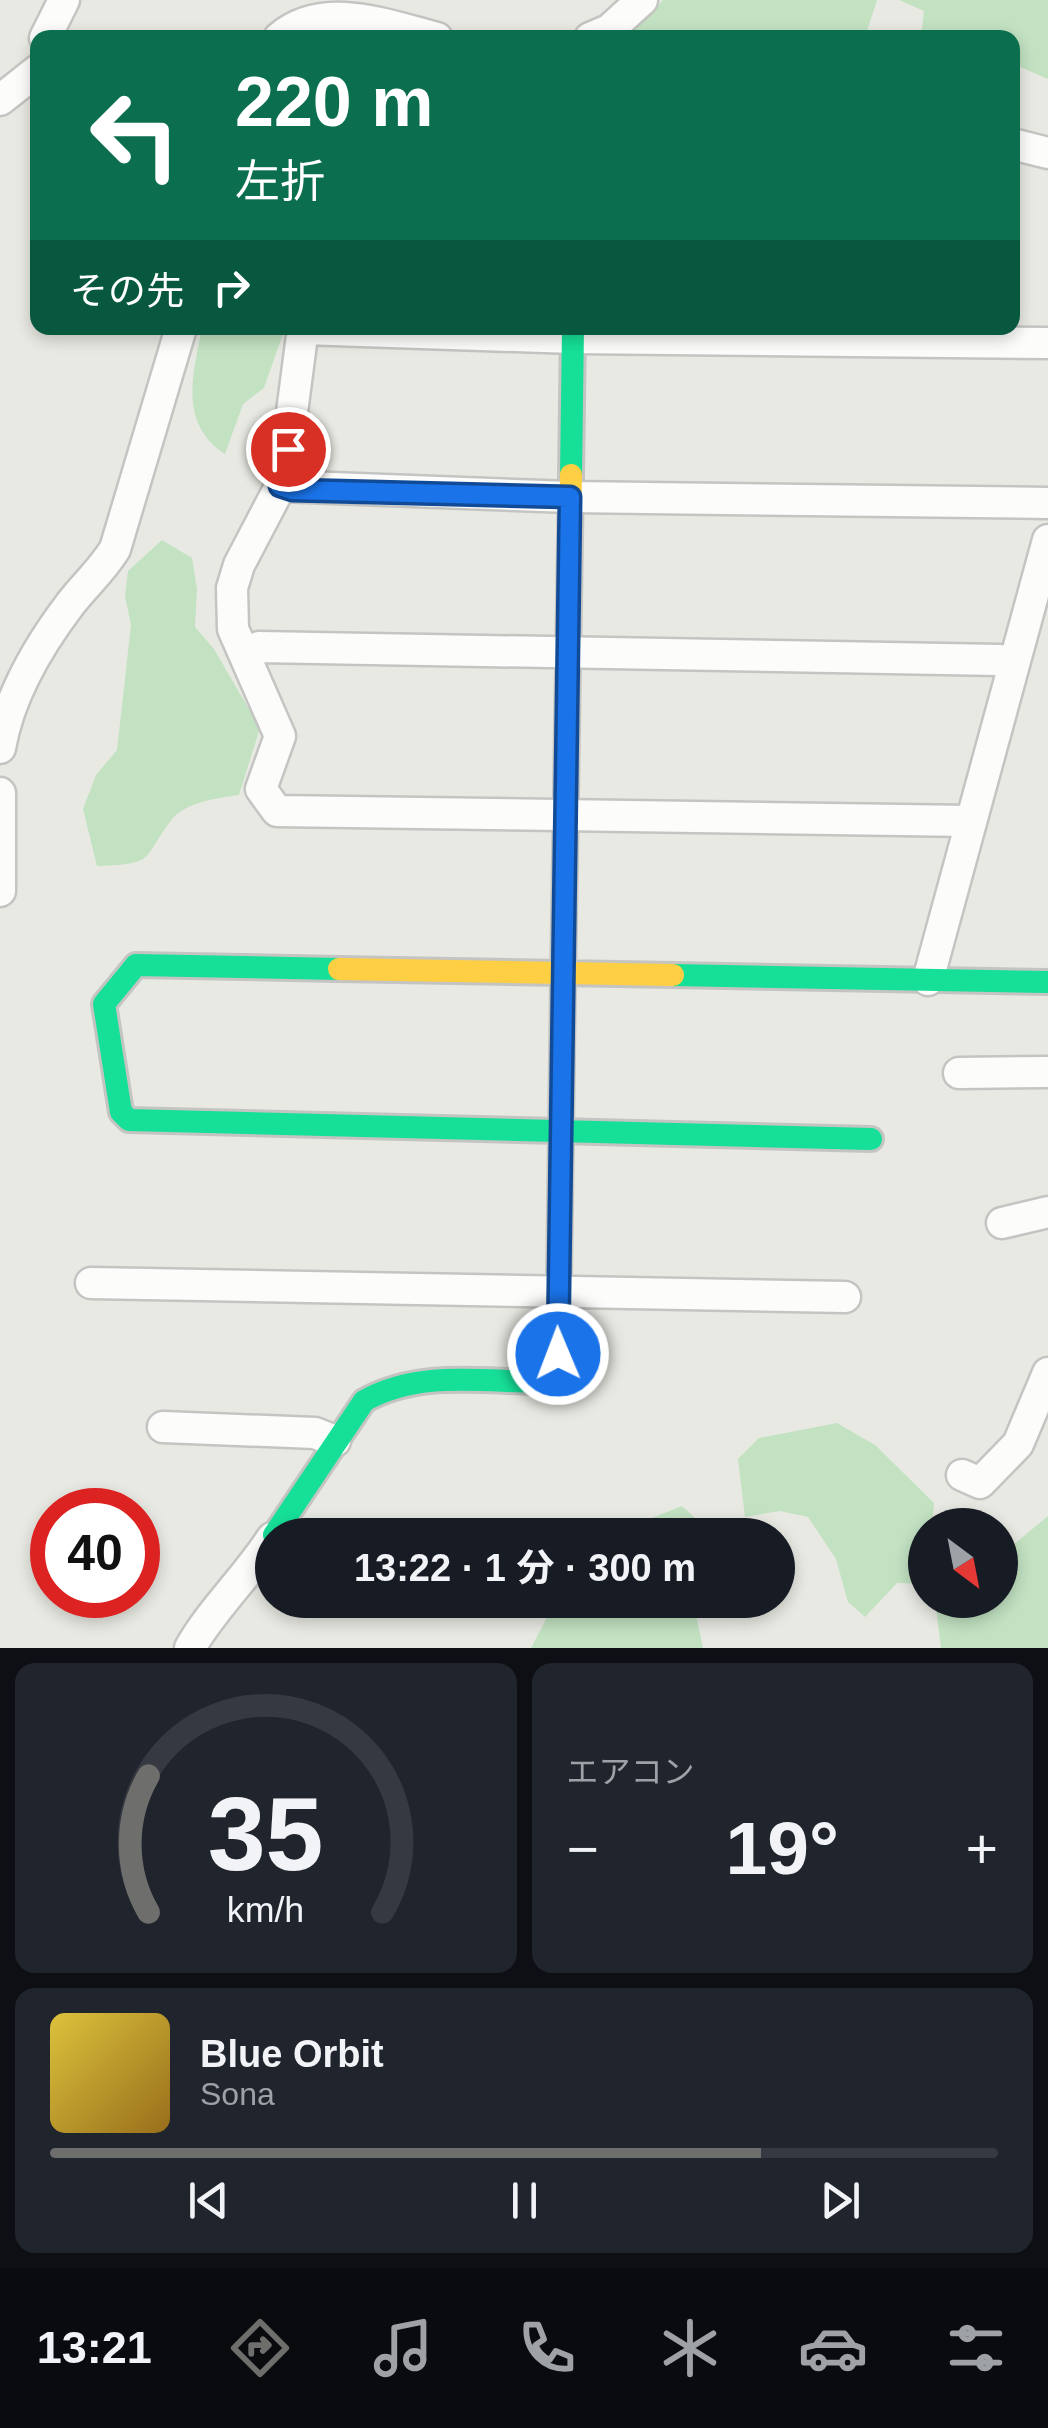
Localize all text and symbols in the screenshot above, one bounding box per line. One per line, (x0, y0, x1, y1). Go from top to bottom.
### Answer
text: 220 m (235, 63, 433, 141)
icon: left (70, 70, 200, 200)
text: 左折 (235, 156, 325, 207)
icon: right (204, 260, 259, 315)
text: その先 (70, 270, 184, 312)
pin (246, 407, 331, 492)
icon: arrive (261, 422, 316, 477)
position arrow (506, 1302, 610, 1406)
speed limit sign: 40 (30, 1488, 160, 1618)
north arrow (908, 1508, 1018, 1618)
map controls (908, 1508, 1018, 1618)
text: 13:22 · 1 分 · 300 m (354, 1547, 696, 1589)
text: エアコン (567, 1754, 695, 1790)
text: 35 (208, 1776, 324, 1892)
text: 19° (726, 1806, 839, 1890)
text: − (567, 1818, 599, 1880)
text: + (966, 1818, 998, 1880)
text: km/h (227, 1890, 304, 1930)
text: Blue Orbit (200, 2033, 384, 2075)
text: Sona (200, 2076, 275, 2112)
icon: previous (181, 2173, 236, 2228)
icon: pause (497, 2173, 552, 2228)
icon: next (813, 2173, 868, 2228)
icon: directions (225, 2313, 295, 2383)
icon: music (368, 2313, 438, 2383)
icon: phone (512, 2313, 582, 2383)
icon: climate (655, 2313, 725, 2383)
icon: car (798, 2313, 868, 2383)
icon: filters (941, 2313, 1011, 2383)
text: 13:21 (37, 2322, 152, 2373)

